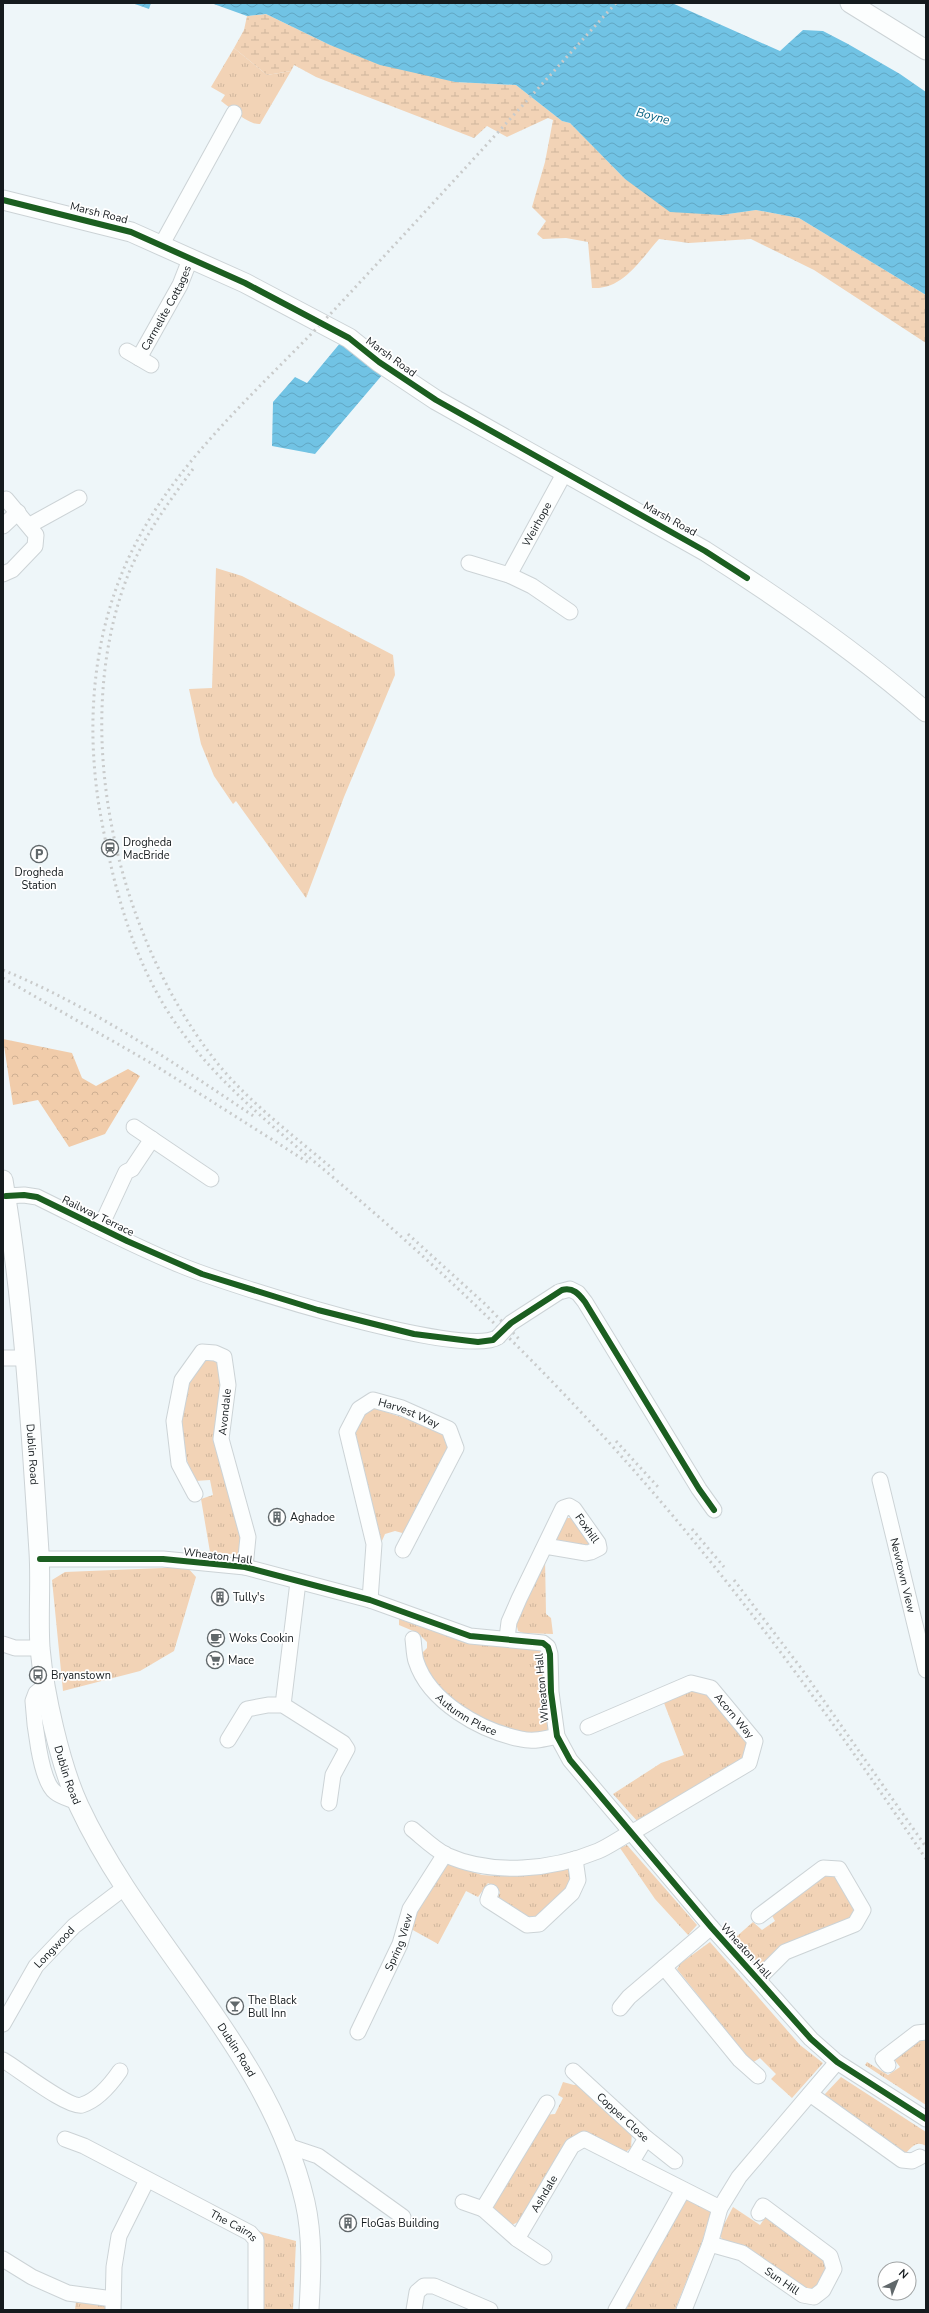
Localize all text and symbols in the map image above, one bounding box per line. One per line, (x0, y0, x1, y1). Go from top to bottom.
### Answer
water label: Boyne (634, 104, 672, 128)
street label: Marsh Road (69, 199, 129, 227)
street label: Carmelite Cottages (137, 263, 195, 353)
street label: Marsh Road (363, 334, 419, 380)
street label: Marsh Road (641, 498, 699, 540)
street label: Weirhope (519, 499, 555, 549)
place label: Drogheda MacBride (123, 835, 172, 863)
station icon: Drogheda MacBride (100, 838, 120, 858)
parking icon: Drogheda Station (29, 844, 49, 864)
place label: Drogheda Station (15, 865, 64, 893)
street label: Railway Terrace (59, 1192, 137, 1240)
street label: Avondale (215, 1388, 235, 1436)
street label: Harvest Way (376, 1394, 442, 1431)
street label: Dublin Road (23, 1423, 42, 1485)
building icon: Aghadoe (267, 1507, 287, 1527)
place label: Aghadoe (290, 1510, 335, 1525)
street label: Foxhill (572, 1510, 604, 1547)
street label: Newtown View (887, 1536, 919, 1614)
street label: Wheaton Hall (182, 1544, 254, 1568)
building icon: Tully's (210, 1587, 230, 1607)
place label: Tully's (233, 1590, 265, 1605)
cafe icon: Woks Cookin (206, 1628, 226, 1648)
place label: Woks Cookin (229, 1631, 294, 1646)
supermarket icon: Mace (205, 1650, 225, 1670)
street label: Wheaton Hall (531, 1652, 553, 1723)
place label: Mace (228, 1653, 254, 1668)
bus stop icon: Bryanstown (28, 1665, 48, 1685)
place label: Bryanstown (51, 1668, 111, 1683)
street label: Autumn Place (432, 1690, 499, 1739)
street label: Acorn Way (711, 1690, 758, 1742)
street label: Dublin Road (51, 1744, 85, 1807)
street label: Spring View (381, 1911, 416, 1973)
street label: Wheaton Hall (717, 1920, 775, 1982)
street label: Longwood (31, 1923, 78, 1971)
place label: The Black Bull Inn (248, 1993, 297, 2021)
bar icon: The Black Bull Inn (225, 1996, 245, 2016)
street label: Dublin Road (214, 2020, 259, 2080)
street label: Copper Close (594, 2089, 653, 2145)
street label: Ashdale (527, 2172, 561, 2215)
street label: The Cairns (208, 2206, 261, 2244)
building icon: FloGas Building (338, 2213, 358, 2233)
place label: FloGas Building (361, 2216, 439, 2231)
north arrow (877, 2261, 917, 2301)
street label: Sun Hill (762, 2263, 803, 2298)
text: N (895, 2266, 912, 2282)

